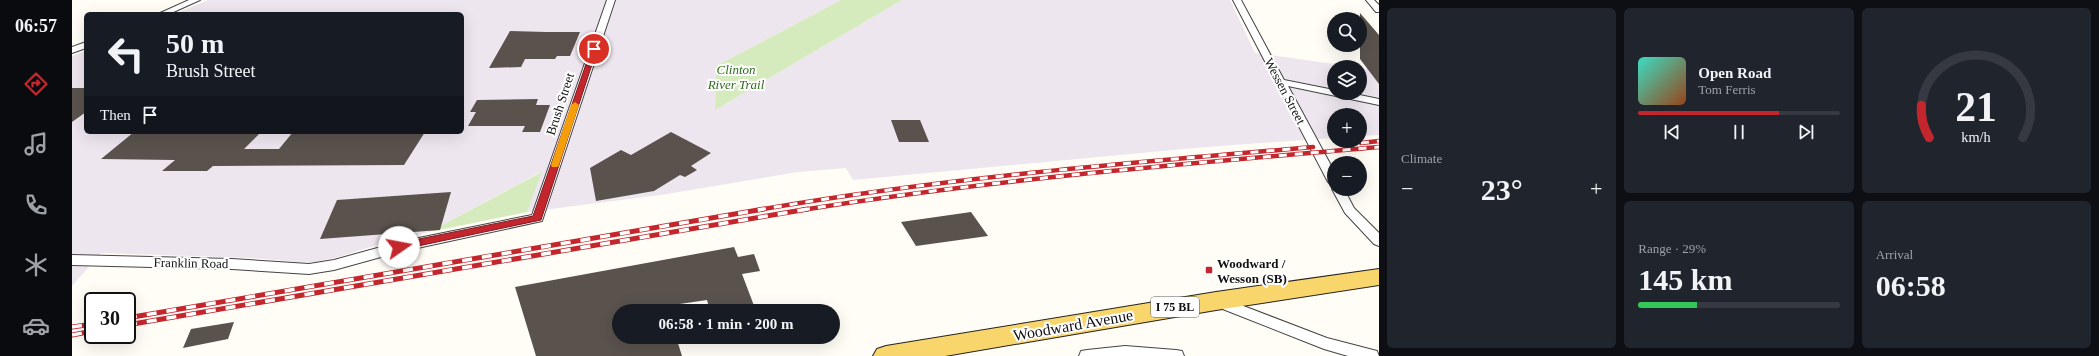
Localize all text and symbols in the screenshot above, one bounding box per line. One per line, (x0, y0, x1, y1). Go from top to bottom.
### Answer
map controls (1327, 12, 1367, 196)
button: search (1327, 12, 1367, 52)
text: 06:57 (15, 16, 57, 36)
icon: left (100, 28, 152, 80)
text: 50 m (166, 28, 224, 59)
pin (577, 32, 611, 66)
icon: arrive (583, 38, 605, 60)
street label: Wessen Street (1261, 55, 1309, 127)
button: layers (1327, 60, 1367, 100)
text: Brush Street (166, 61, 256, 81)
park label: Clinton River Trail (707, 62, 765, 92)
text: Open Road (1698, 65, 1771, 81)
icon: directions (22, 70, 50, 98)
street label: Brush Street (543, 71, 577, 137)
text: Tom Ferris (1698, 82, 1756, 97)
text: 21 (1956, 84, 1997, 130)
icon: arrive (139, 104, 161, 126)
text: Then (100, 107, 131, 123)
button: + (1327, 108, 1367, 148)
icon: previous (1661, 121, 1683, 143)
icon: pause (1728, 121, 1750, 143)
icon: next (1795, 121, 1817, 143)
text: km/h (1962, 129, 1991, 145)
icon: music (22, 130, 50, 158)
text: Climate (1401, 151, 1442, 166)
button: − (1327, 156, 1367, 196)
text: 23° (1481, 173, 1523, 206)
text: − (1401, 176, 1413, 201)
text: + (1590, 176, 1602, 201)
icon: phone (22, 191, 50, 219)
position arrow (378, 226, 420, 268)
text: Range · 29% (1638, 241, 1706, 256)
text: Arrival (1876, 247, 1913, 262)
icon: climate (22, 251, 50, 279)
street label: Franklin Road (153, 255, 229, 271)
place label: Woodward / Wesson (SB) (1217, 256, 1287, 286)
text: 145 km (1638, 263, 1733, 296)
marker: Woodward / Wesson (SB) (1204, 265, 1214, 275)
text: 06:58 (1876, 269, 1946, 302)
speed limit sign: 30 (84, 292, 136, 344)
road number: I 75 BL (1151, 297, 1199, 317)
street label: Woodward Avenue (1012, 306, 1134, 344)
icon: car (22, 312, 50, 340)
text: 06:58 · 1 min · 200 m (659, 316, 794, 332)

